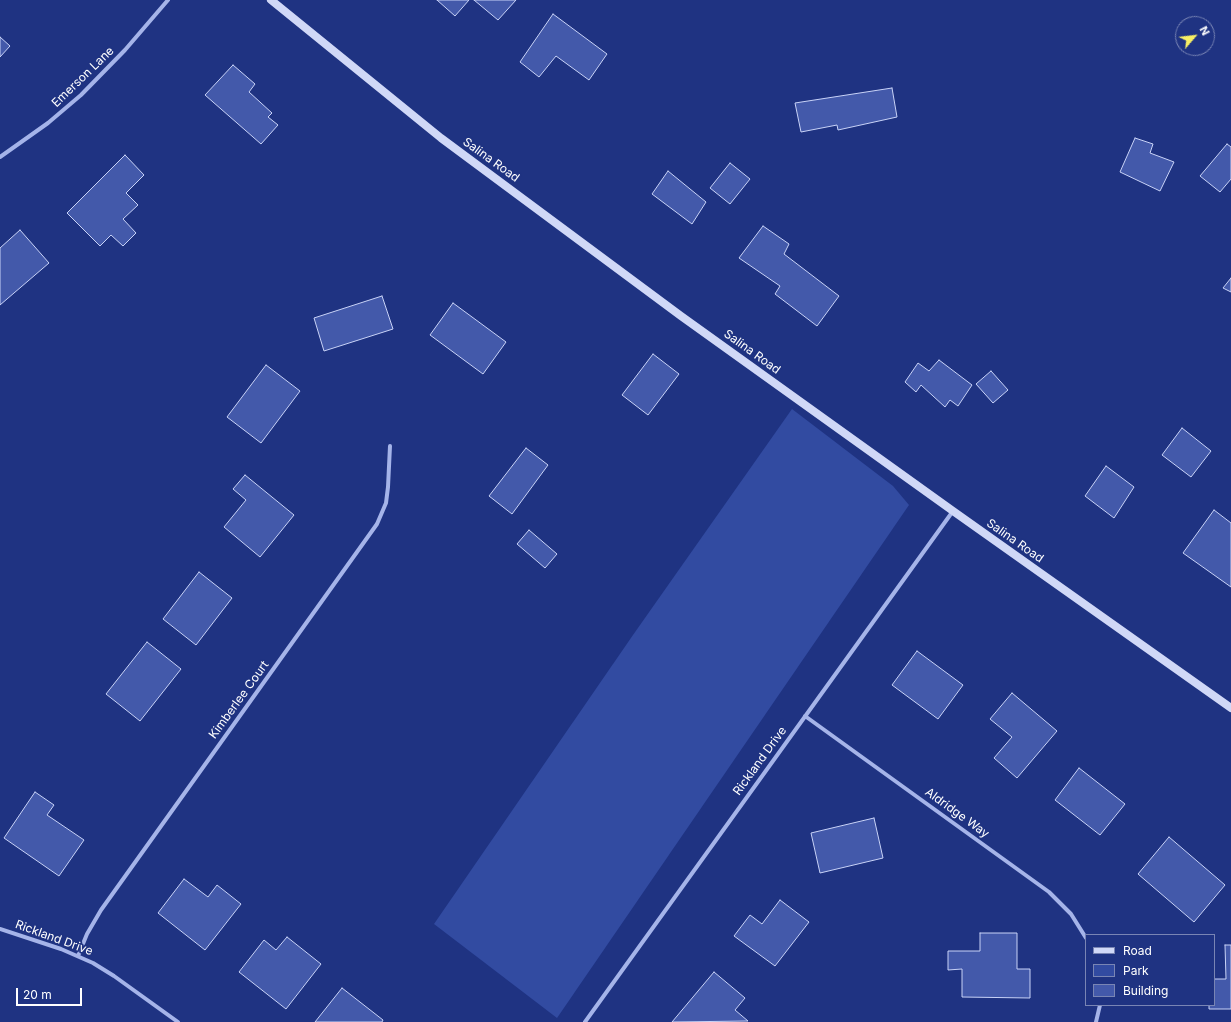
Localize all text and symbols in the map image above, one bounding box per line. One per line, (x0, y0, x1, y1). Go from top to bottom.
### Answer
north arrow (1175, 16, 1215, 56)
text: N (1197, 24, 1213, 38)
street label: Emerson Lane (49, 44, 117, 110)
street label: Salina Road (460, 135, 522, 185)
street label: Salina Road (721, 327, 783, 377)
street label: Salina Road (984, 516, 1046, 566)
street label: Kimberlee Court (206, 658, 272, 742)
street label: Rickland Drive (730, 724, 790, 798)
street label: Aldridge Way (922, 785, 992, 841)
street label: Rickland Drive (13, 917, 95, 959)
legend (1085, 934, 1215, 1006)
text: Road (1123, 943, 1152, 958)
text: Park (1123, 963, 1149, 978)
scale bar (18, 980, 84, 1006)
text: Building (1123, 983, 1168, 998)
text: 20 m (23, 987, 52, 1002)

